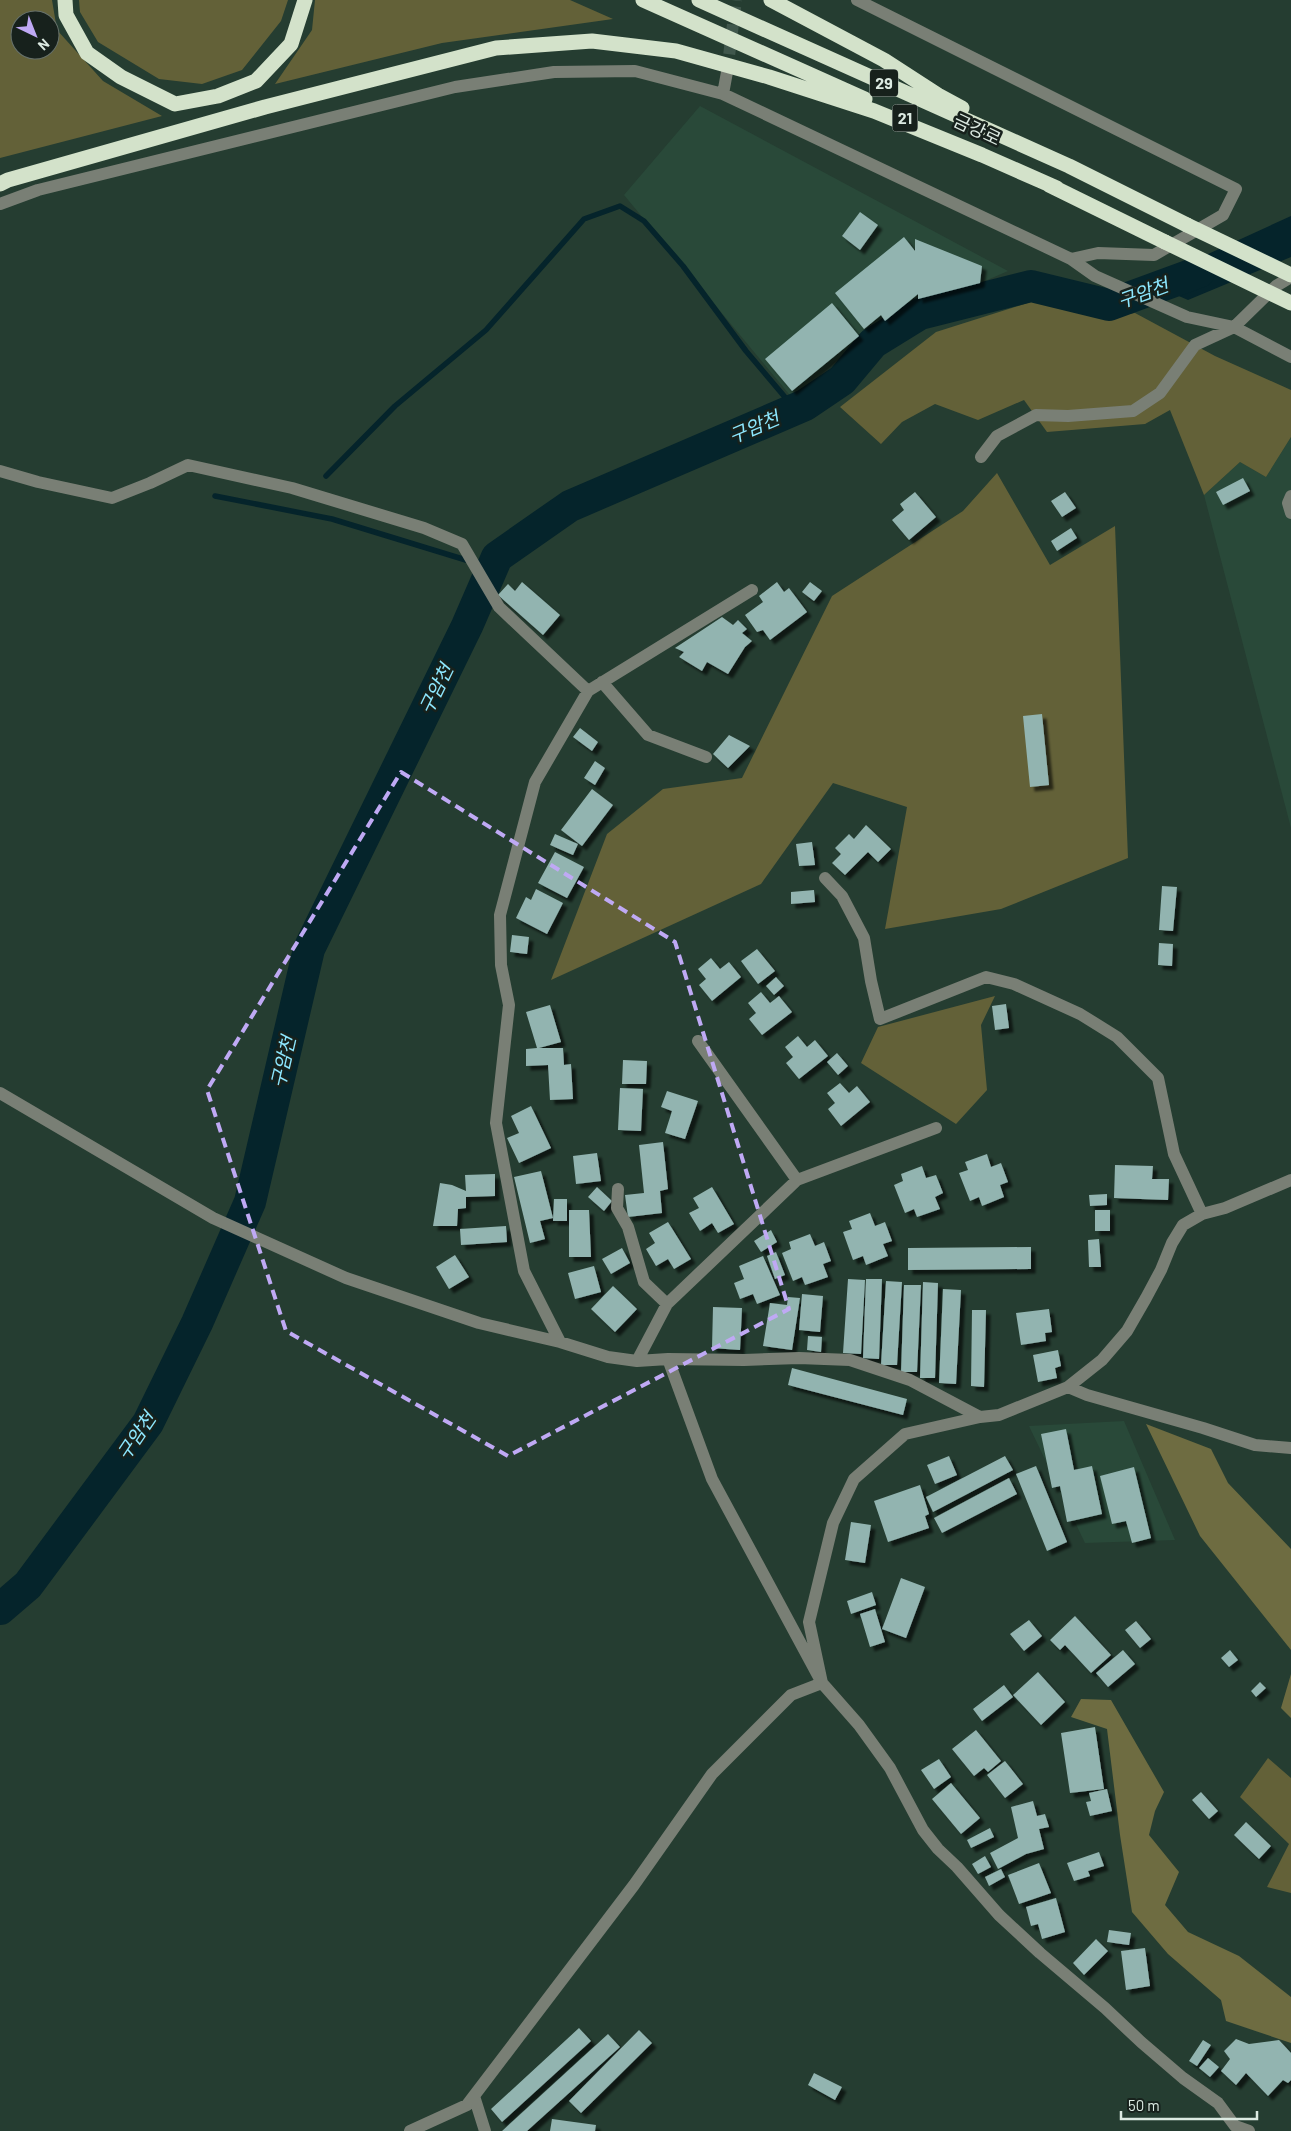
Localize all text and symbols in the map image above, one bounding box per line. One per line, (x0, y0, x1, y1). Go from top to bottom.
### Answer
north arrow (10, 10, 60, 60)
text: N (35, 35, 53, 54)
road number: 29 (870, 70, 898, 96)
road number: 21 (892, 105, 918, 132)
street label: 금강로 (950, 109, 1005, 150)
water label: 구암천 (1114, 272, 1173, 312)
water label: 구암천 (725, 405, 784, 447)
water label: 구암천 (414, 659, 458, 717)
water label: 구암천 (265, 1032, 300, 1090)
water label: 구암천 (111, 1406, 161, 1464)
scale bar (1121, 2088, 1257, 2120)
text: 50 m (1128, 2096, 1160, 2114)

